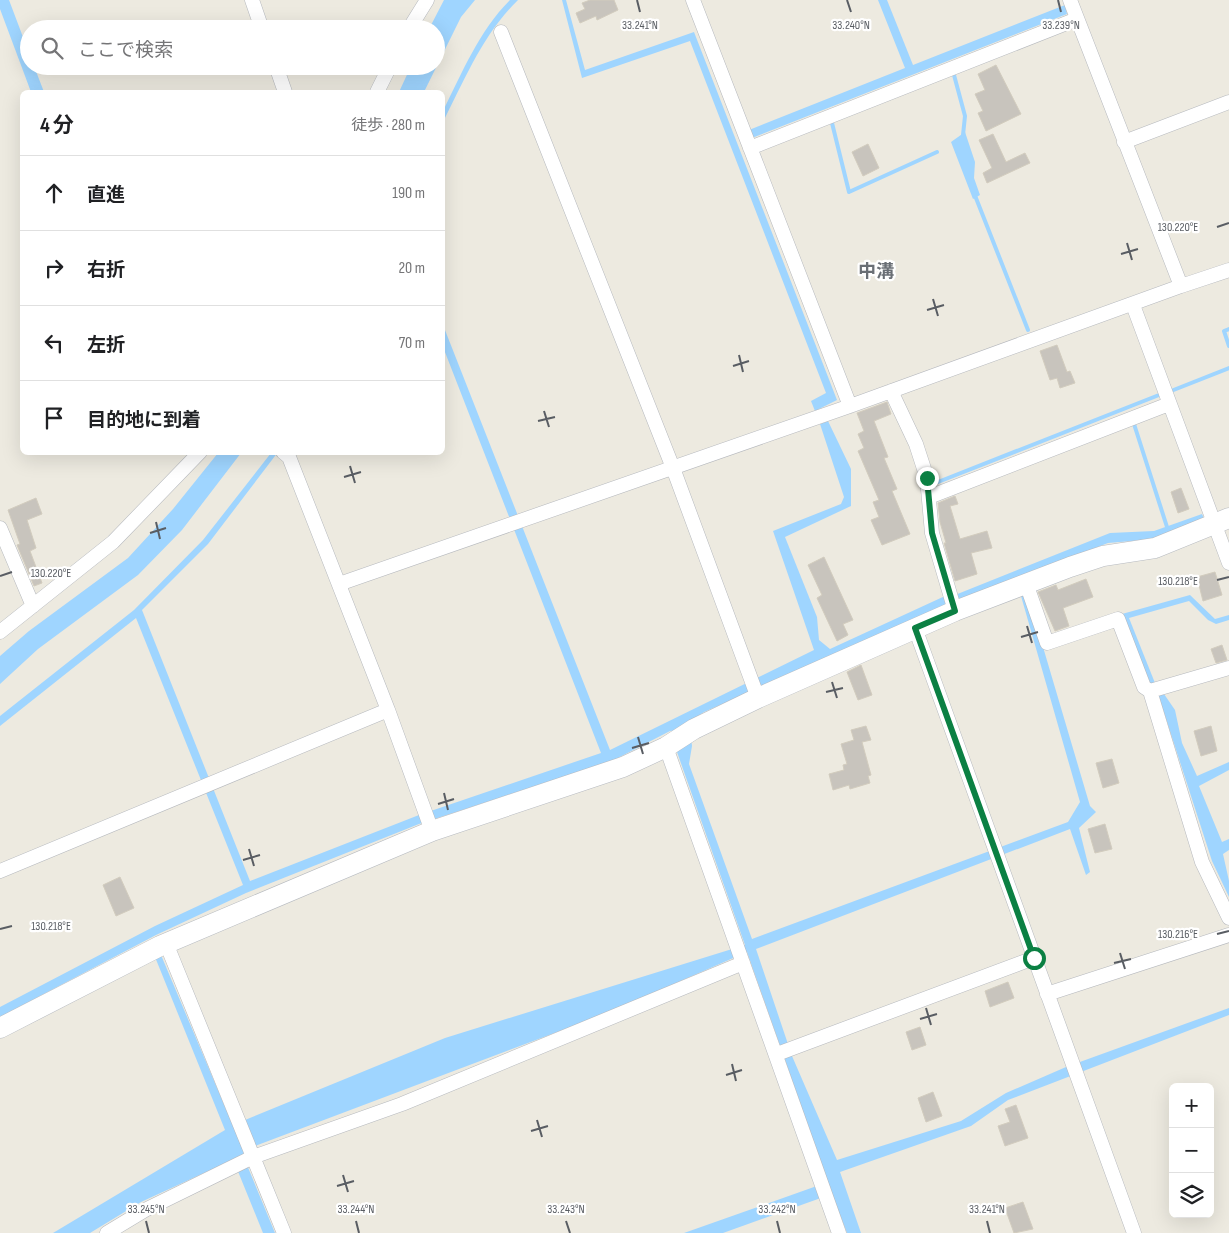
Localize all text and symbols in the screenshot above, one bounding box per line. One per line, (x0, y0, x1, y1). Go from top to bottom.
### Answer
text: 33.241°N (622, 18, 658, 33)
text: 33.240°N (832, 18, 870, 33)
text: 33.239°N (1042, 18, 1080, 33)
search box (20, 20, 445, 75)
icon: search (38, 34, 66, 62)
text: ここで検索 (78, 39, 173, 62)
text: 4 分 (40, 113, 74, 138)
text: 徒歩 · 280 m (351, 116, 425, 135)
icon: ahead (40, 179, 68, 207)
text: 直進 (87, 184, 125, 207)
text: 190 m (392, 184, 425, 203)
text: 130.220°E (1158, 220, 1198, 235)
icon: right (40, 254, 68, 282)
text: 右折 (87, 259, 125, 282)
text: 20 m (398, 259, 425, 278)
district label: 中溝 (858, 261, 894, 282)
icon: left (40, 329, 68, 357)
text: 左折 (87, 334, 125, 357)
text: 70 m (399, 334, 425, 353)
icon: arrive (40, 404, 68, 432)
text: 目的地に到着 (87, 409, 201, 432)
route end (916, 467, 939, 490)
text: 130.220°E (31, 566, 71, 581)
text: 130.218°E (1158, 574, 1198, 589)
text: 130.218°E (31, 919, 71, 934)
text: 130.216°E (1158, 927, 1198, 942)
route start (1023, 947, 1046, 970)
map controls (1169, 1083, 1214, 1218)
button: + (1169, 1083, 1214, 1128)
button: − (1169, 1128, 1214, 1173)
button: layers (1169, 1173, 1214, 1218)
text: 33.245°N (127, 1202, 165, 1217)
text: 33.244°N (338, 1202, 374, 1217)
text: 33.243°N (547, 1202, 585, 1217)
text: 33.242°N (758, 1202, 796, 1217)
text: 33.241°N (969, 1202, 1005, 1217)

